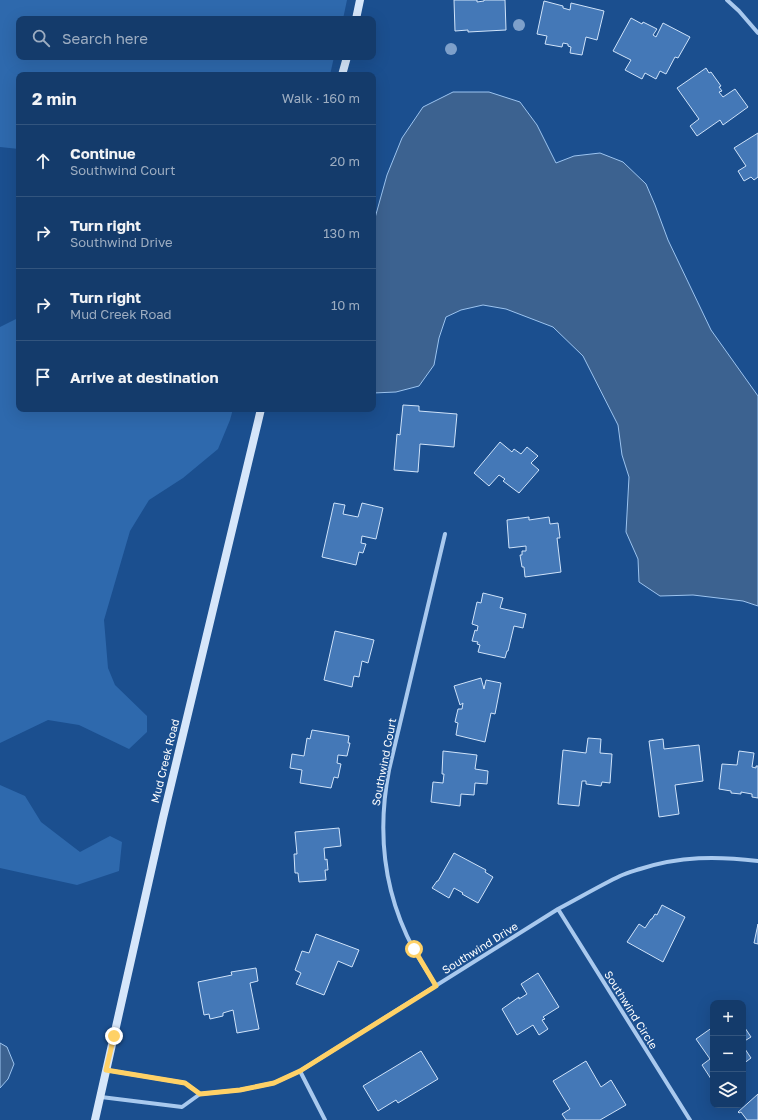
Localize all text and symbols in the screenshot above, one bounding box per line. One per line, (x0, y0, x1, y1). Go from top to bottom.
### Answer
search box (16, 16, 376, 60)
icon: search (30, 27, 52, 49)
text: Search here (62, 29, 148, 47)
text: 2 min (32, 88, 76, 109)
text: Walk · 160 m (282, 90, 360, 106)
text: Continue (70, 144, 136, 162)
icon: ahead (32, 150, 54, 172)
text: 20 m (330, 153, 360, 169)
text: Southwind Court (70, 162, 175, 178)
text: Turn right (70, 216, 141, 234)
icon: right (32, 222, 54, 244)
text: 130 m (323, 225, 360, 241)
text: Southwind Drive (70, 234, 173, 250)
text: Turn right (70, 288, 141, 306)
icon: right (32, 294, 54, 316)
text: 10 m (331, 297, 360, 313)
text: Mud Creek Road (70, 306, 172, 322)
icon: arrive (32, 366, 54, 388)
text: Arrive at destination (70, 368, 219, 386)
street label: Southwind Court (369, 717, 398, 807)
street label: Mud Creek Road (148, 718, 181, 804)
street label: Southwind Drive (440, 919, 520, 976)
route start (405, 940, 423, 958)
street label: Southwind Circle (602, 968, 661, 1051)
map controls (710, 1000, 746, 1108)
button: + (710, 1000, 746, 1036)
route end (105, 1027, 123, 1045)
button: − (710, 1036, 746, 1072)
button: layers (710, 1072, 746, 1108)

